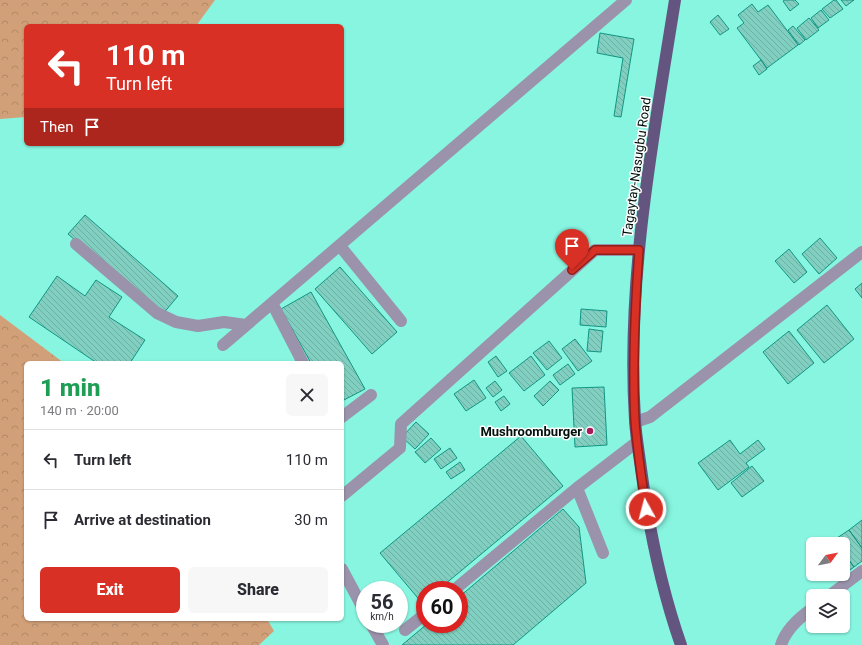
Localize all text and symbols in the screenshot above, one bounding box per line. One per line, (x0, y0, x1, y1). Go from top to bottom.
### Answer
text: 110 m (106, 39, 185, 72)
icon: left (40, 40, 92, 92)
text: Turn left (106, 73, 172, 94)
street label: Tagaytay-Nasugbu Road (619, 96, 654, 238)
icon: arrive (81, 116, 103, 138)
text: Then (40, 118, 73, 136)
pin (555, 229, 589, 270)
icon: arrive (561, 235, 583, 257)
text: 1 min (40, 374, 101, 402)
button: close (286, 374, 328, 416)
text: 140 m · 20:00 (40, 403, 119, 418)
place label: Mushroomburger (480, 424, 582, 439)
marker: Mushroomburger (585, 426, 595, 436)
icon: left (40, 449, 62, 471)
text: Turn left (74, 451, 131, 469)
text: 110 m (286, 451, 328, 469)
position arrow (625, 488, 667, 530)
icon: arrive (40, 509, 62, 531)
text: Arrive at destination (74, 511, 211, 529)
text: 30 m (294, 511, 328, 529)
north arrow (806, 537, 850, 581)
map controls (806, 537, 850, 633)
button: Exit (40, 567, 180, 613)
button: Share (188, 567, 328, 613)
speed limit sign: 60 (416, 581, 468, 633)
button: layers (806, 589, 850, 633)
text: 56 (371, 590, 393, 614)
text: km/h (370, 611, 394, 622)

